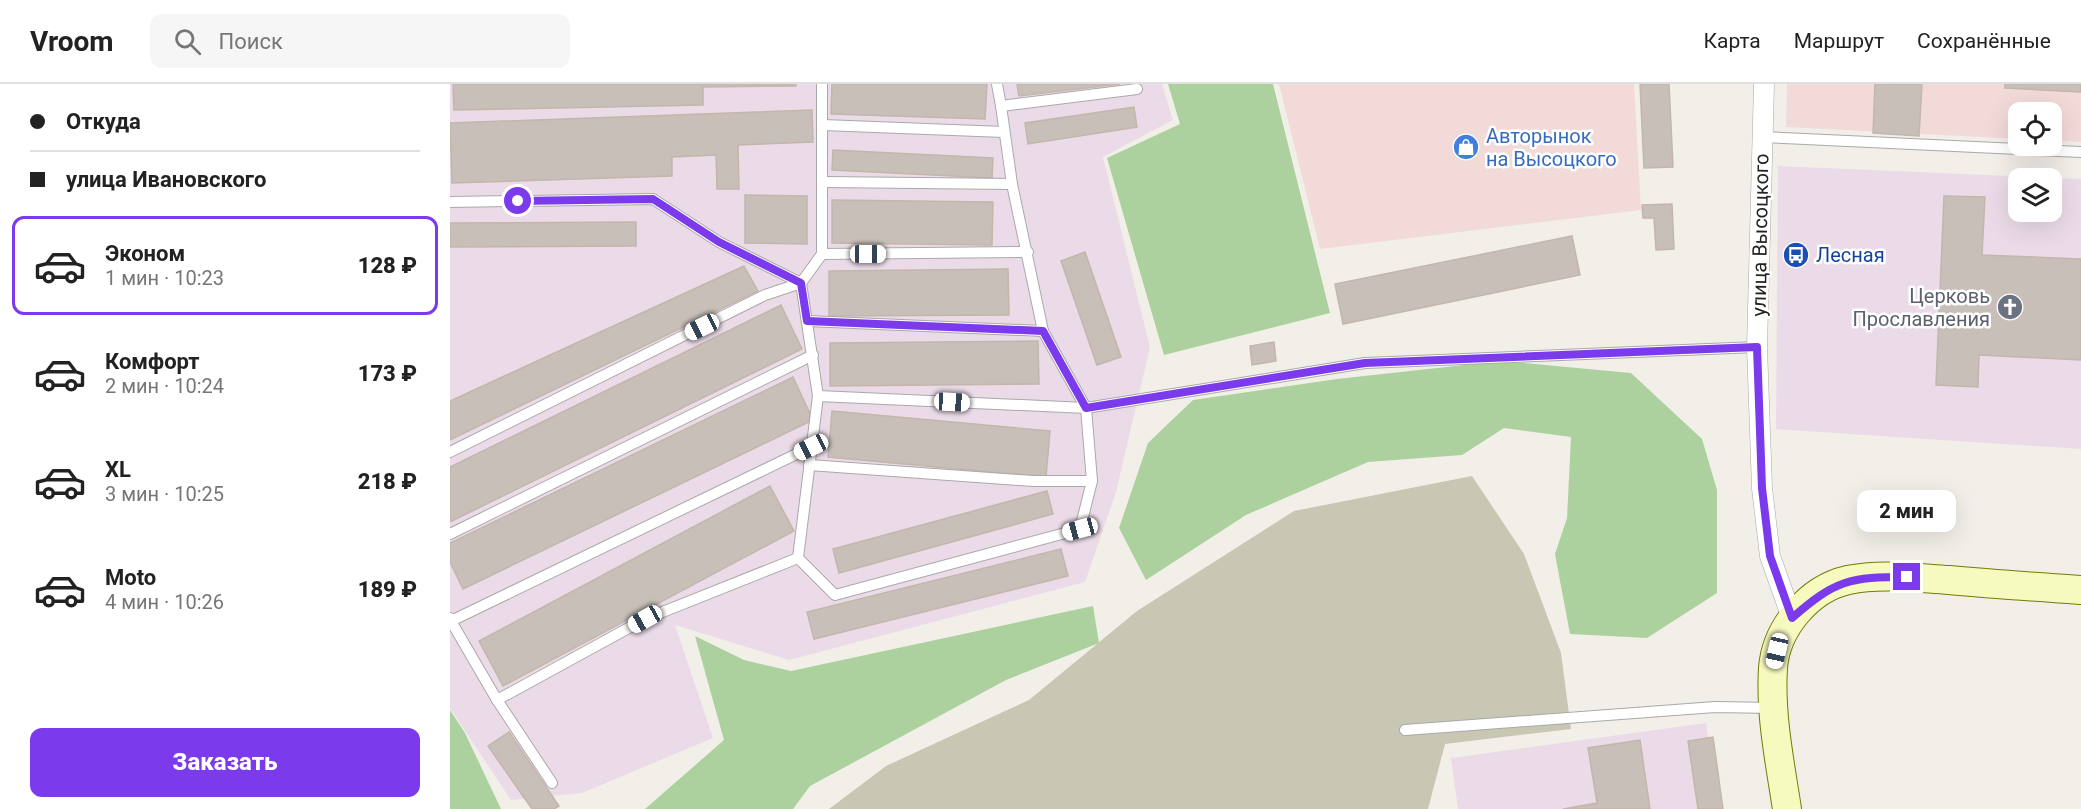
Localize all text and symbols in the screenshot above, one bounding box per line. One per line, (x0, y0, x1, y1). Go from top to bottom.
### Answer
search box (150, 14, 570, 68)
text: Vroom (30, 25, 114, 58)
icon: search (171, 25, 204, 58)
text: Поиск (219, 29, 283, 54)
text: Карта (1704, 29, 1761, 53)
text: Маршрут (1794, 29, 1884, 53)
text: Сохранённые (1917, 29, 2051, 53)
map controls (2008, 102, 2062, 222)
button: locate (2008, 102, 2062, 156)
text: Откуда (66, 109, 141, 134)
place label: Авторынок на Высоцкого (1486, 124, 1617, 171)
shop icon: Авторынок на Высоцкого (1451, 132, 1481, 162)
street label: улица Высоцкого (1747, 153, 1773, 317)
text: улица Ивановского (66, 167, 266, 192)
button: layers (2008, 168, 2062, 222)
route start (504, 187, 531, 214)
icon: car (33, 239, 87, 293)
bus stop icon: Лесная (1781, 240, 1811, 270)
text: Эконом (105, 241, 185, 266)
place label: Лесная (1816, 243, 1885, 267)
car (850, 245, 886, 263)
text: 128 ₽ (358, 253, 417, 278)
text: 1 мин · 10:23 (105, 266, 224, 290)
place label: Церковь Прославления (1853, 284, 1990, 331)
church icon: Церковь Прославления (1995, 292, 2025, 322)
car (682, 311, 722, 343)
icon: car (33, 347, 87, 401)
text: Комфорт (105, 349, 200, 374)
text: 173 ₽ (358, 361, 417, 386)
text: 2 мин · 10:24 (105, 374, 224, 398)
car (934, 392, 970, 412)
car (791, 431, 831, 463)
icon: car (33, 455, 87, 509)
text: XL (105, 457, 131, 482)
text: 218 ₽ (358, 469, 417, 494)
text: 3 мин · 10:25 (105, 482, 224, 506)
callout: 2 мин (1858, 490, 1956, 532)
text: 2 мин (1879, 499, 1934, 523)
car (1060, 516, 1100, 542)
icon: car (33, 563, 87, 617)
route end (1893, 563, 1920, 590)
text: Moto (105, 565, 156, 590)
text: 189 ₽ (358, 577, 417, 602)
text: 4 мин · 10:26 (105, 590, 224, 614)
car (625, 602, 665, 636)
car (1764, 631, 1790, 671)
button: Заказать (30, 728, 420, 797)

